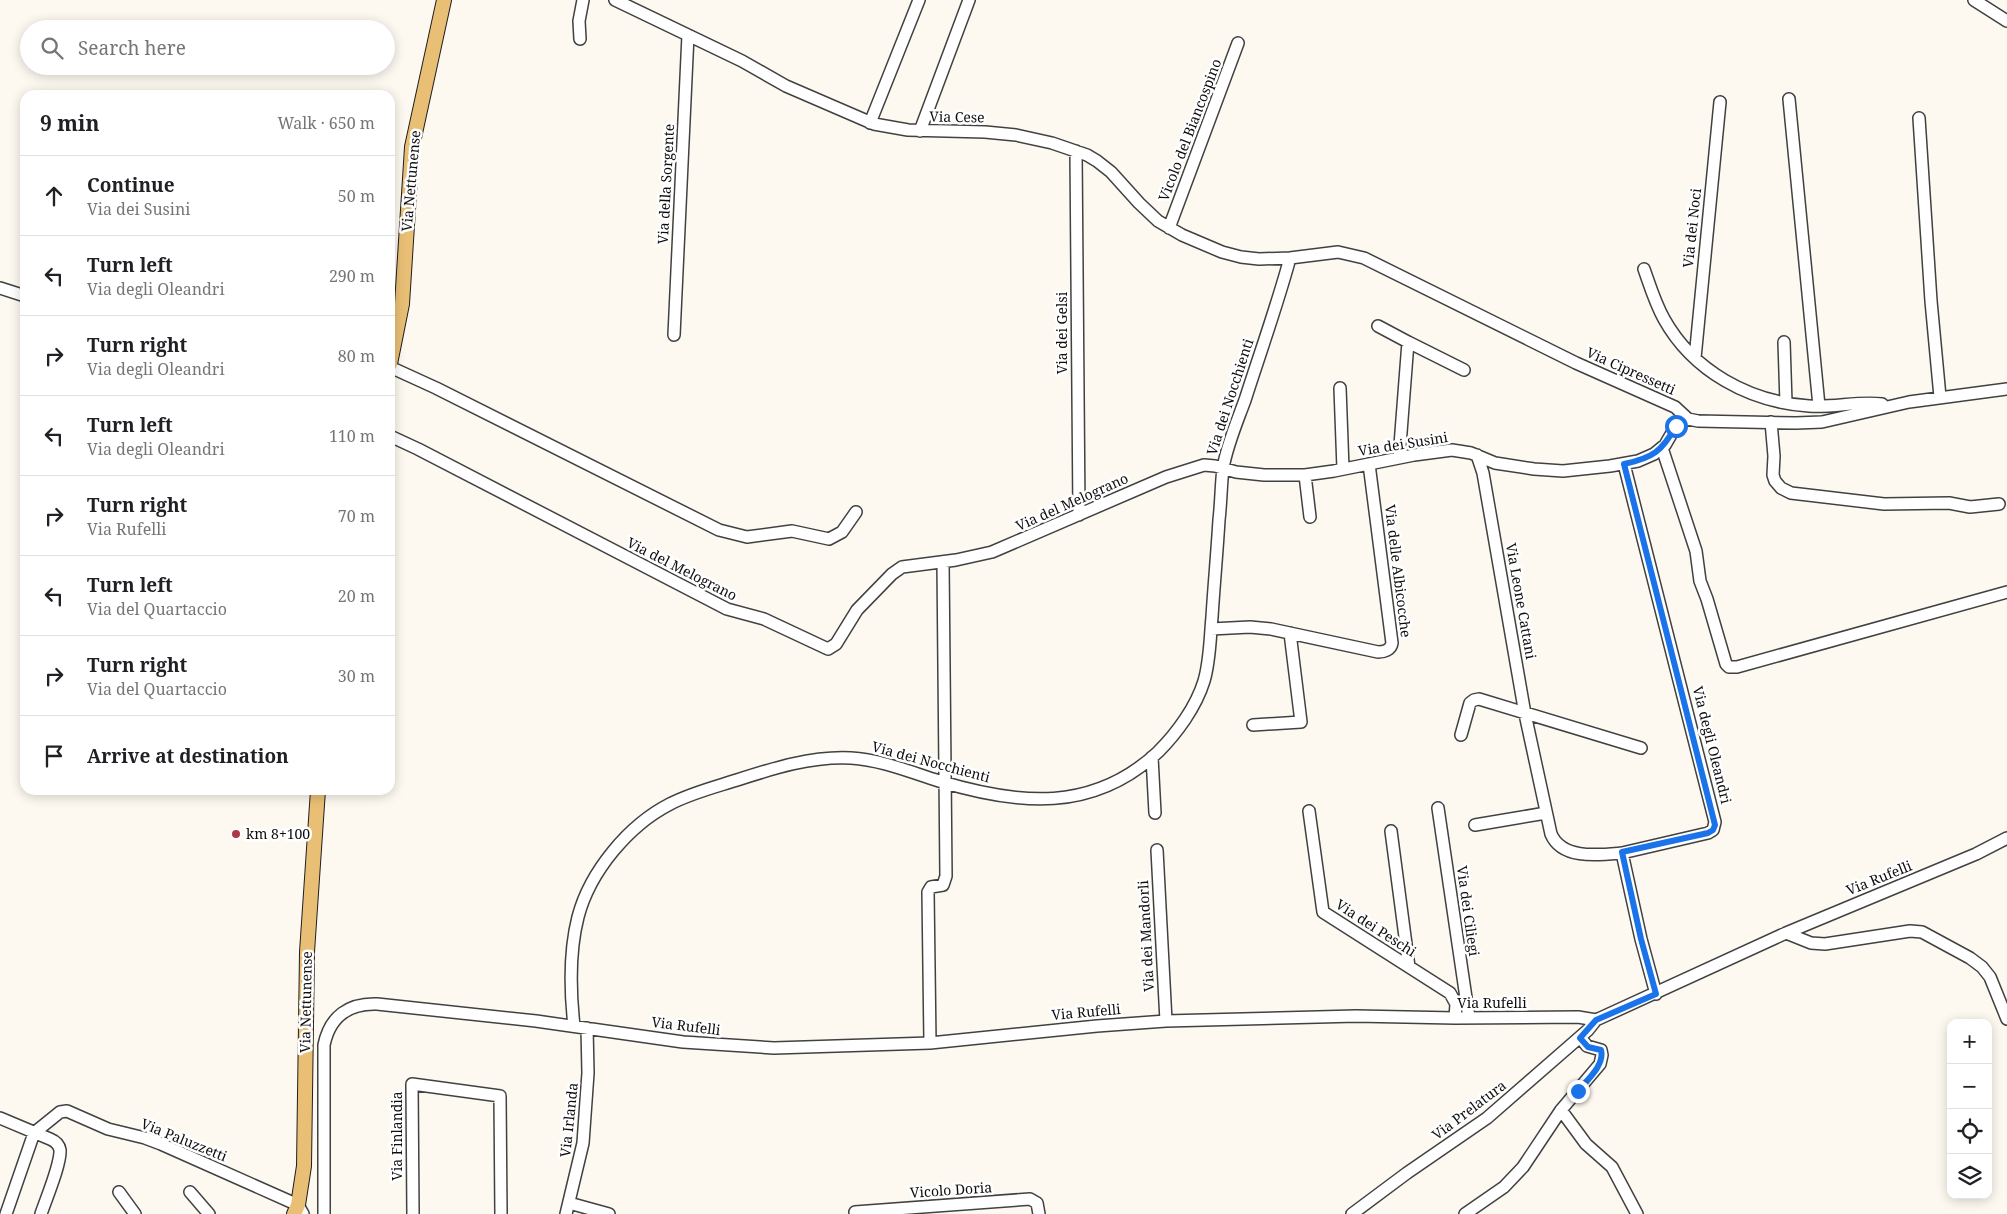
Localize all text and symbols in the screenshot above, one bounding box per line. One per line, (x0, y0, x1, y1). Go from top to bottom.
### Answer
search box (20, 20, 395, 75)
icon: search (38, 34, 66, 62)
text: Search here (78, 35, 186, 61)
street label: Vicolo del Biancospino (1154, 56, 1225, 204)
street label: Via Cese (929, 107, 985, 126)
text: 9 min (40, 109, 99, 137)
text: Walk · 650 m (278, 112, 375, 134)
street label: Via della Sorgente (653, 123, 678, 245)
street label: Via Nettunense (397, 129, 424, 232)
text: Continue (87, 172, 175, 198)
icon: ahead (40, 182, 68, 210)
text: 50 m (338, 185, 375, 207)
street label: Via dei Noci (1678, 187, 1705, 269)
text: Via dei Susini (87, 198, 190, 220)
text: Turn left (87, 252, 173, 278)
icon: left (40, 262, 68, 290)
text: 290 m (329, 265, 375, 287)
text: Via degli Oleandri (87, 278, 225, 300)
street label: Via dei Gelsi (1052, 291, 1071, 374)
text: Turn right (87, 332, 187, 358)
street label: Via dei Nocchienti (1202, 336, 1257, 458)
icon: right (40, 342, 68, 370)
street label: Via Cipressetti (1584, 342, 1679, 399)
text: 80 m (338, 345, 375, 367)
text: Via degli Oleandri (87, 358, 225, 380)
text: Turn left (87, 412, 173, 438)
route start (1665, 415, 1688, 438)
icon: left (40, 422, 68, 450)
text: 110 m (329, 425, 375, 447)
street label: Via dei Susini (1357, 427, 1450, 460)
text: Via degli Oleandri (87, 438, 225, 460)
street label: Via del Melograno (1012, 468, 1131, 535)
text: Turn right (87, 492, 187, 518)
icon: right (40, 502, 68, 530)
street label: Via delle Albicocche (1381, 503, 1416, 638)
text: 70 m (338, 505, 375, 527)
text: Via Rufelli (87, 518, 166, 540)
street label: Via del Melograno (624, 533, 741, 605)
street label: Via Leone Cattani (1502, 541, 1541, 661)
text: Turn left (87, 572, 173, 598)
icon: left (40, 582, 68, 610)
text: 20 m (338, 585, 375, 607)
text: Via del Quartaccio (87, 598, 227, 620)
text: Turn right (87, 652, 187, 678)
icon: right (40, 662, 68, 690)
text: 30 m (338, 665, 375, 687)
text: Via del Quartaccio (87, 678, 227, 700)
street label: Via degli Oleandri (1689, 684, 1736, 806)
street label: Via dei Nocchienti (870, 737, 993, 787)
icon: arrive (40, 742, 68, 770)
text: Arrive at destination (87, 743, 289, 769)
place label: km 8+100 (246, 824, 310, 843)
marker: km 8+100 (230, 828, 242, 840)
street label: Via Rufelli (1843, 856, 1915, 899)
street label: Via dei Ciliegi (1453, 865, 1484, 958)
street label: Via dei Mandorli (1133, 879, 1158, 992)
street label: Via dei Peschi (1332, 895, 1421, 961)
street label: Via Nettunense (295, 951, 316, 1053)
street label: Via Rufelli (1457, 993, 1527, 1012)
street label: Via Rufelli (1051, 999, 1122, 1024)
street label: Via Rufelli (650, 1012, 722, 1039)
map controls (1947, 1019, 1992, 1199)
button: + (1947, 1019, 1992, 1064)
button: − (1947, 1064, 1992, 1109)
street label: Via Prelatura (1428, 1075, 1510, 1144)
route end (1567, 1080, 1590, 1103)
street label: Via Irlanda (555, 1082, 582, 1158)
street label: Via Finlandia (387, 1091, 406, 1181)
button: locate (1947, 1109, 1992, 1154)
street label: Via Paluzzetti (138, 1114, 230, 1166)
button: layers (1947, 1154, 1992, 1199)
street label: Vicolo Doria (909, 1177, 993, 1202)

